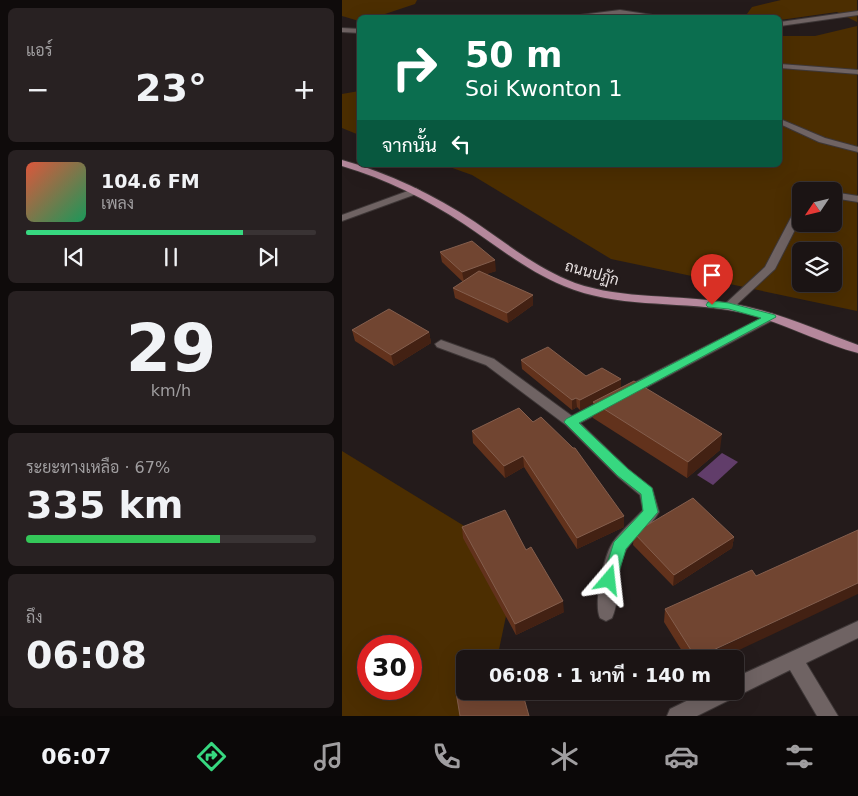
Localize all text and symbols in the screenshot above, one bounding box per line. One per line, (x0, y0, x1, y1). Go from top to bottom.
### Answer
icon: right (382, 35, 447, 100)
text: 50 m (465, 35, 562, 75)
text: แอร์ (26, 41, 52, 60)
text: 23° (135, 66, 207, 110)
text: − (26, 73, 49, 106)
text: + (293, 73, 316, 106)
text: Soi Kwonton 1 (465, 76, 622, 101)
icon: left (447, 130, 475, 158)
text: จากนั้น (382, 134, 437, 156)
text: 104.6 FM (101, 170, 200, 192)
north arrow (792, 182, 842, 232)
map controls (792, 182, 842, 292)
text: เพลง (101, 194, 134, 213)
button: layers (792, 242, 842, 292)
icon: previous (60, 243, 88, 271)
icon: pause (157, 243, 185, 271)
icon: next (254, 243, 282, 271)
pin (691, 254, 733, 305)
street label: ถนนปฏัก (563, 257, 621, 290)
icon: arrive (698, 261, 726, 289)
text: 29 (126, 311, 216, 386)
text: km/h (151, 381, 191, 400)
text: ระยะทางเหลือ · 67% (26, 458, 170, 477)
text: 335 km (26, 483, 183, 527)
position arrow (582, 553, 634, 605)
text: ถึง (26, 608, 43, 627)
text: 06:08 (26, 633, 147, 677)
speed limit sign: 30 (357, 635, 422, 700)
text: 06:08 · 1 นาที · 140 m (489, 664, 711, 686)
icon: directions (194, 739, 229, 774)
icon: music (311, 739, 346, 774)
icon: phone (429, 739, 464, 774)
icon: climate (547, 739, 582, 774)
icon: car (664, 739, 699, 774)
icon: filters (782, 739, 817, 774)
text: 06:07 (41, 744, 111, 769)

